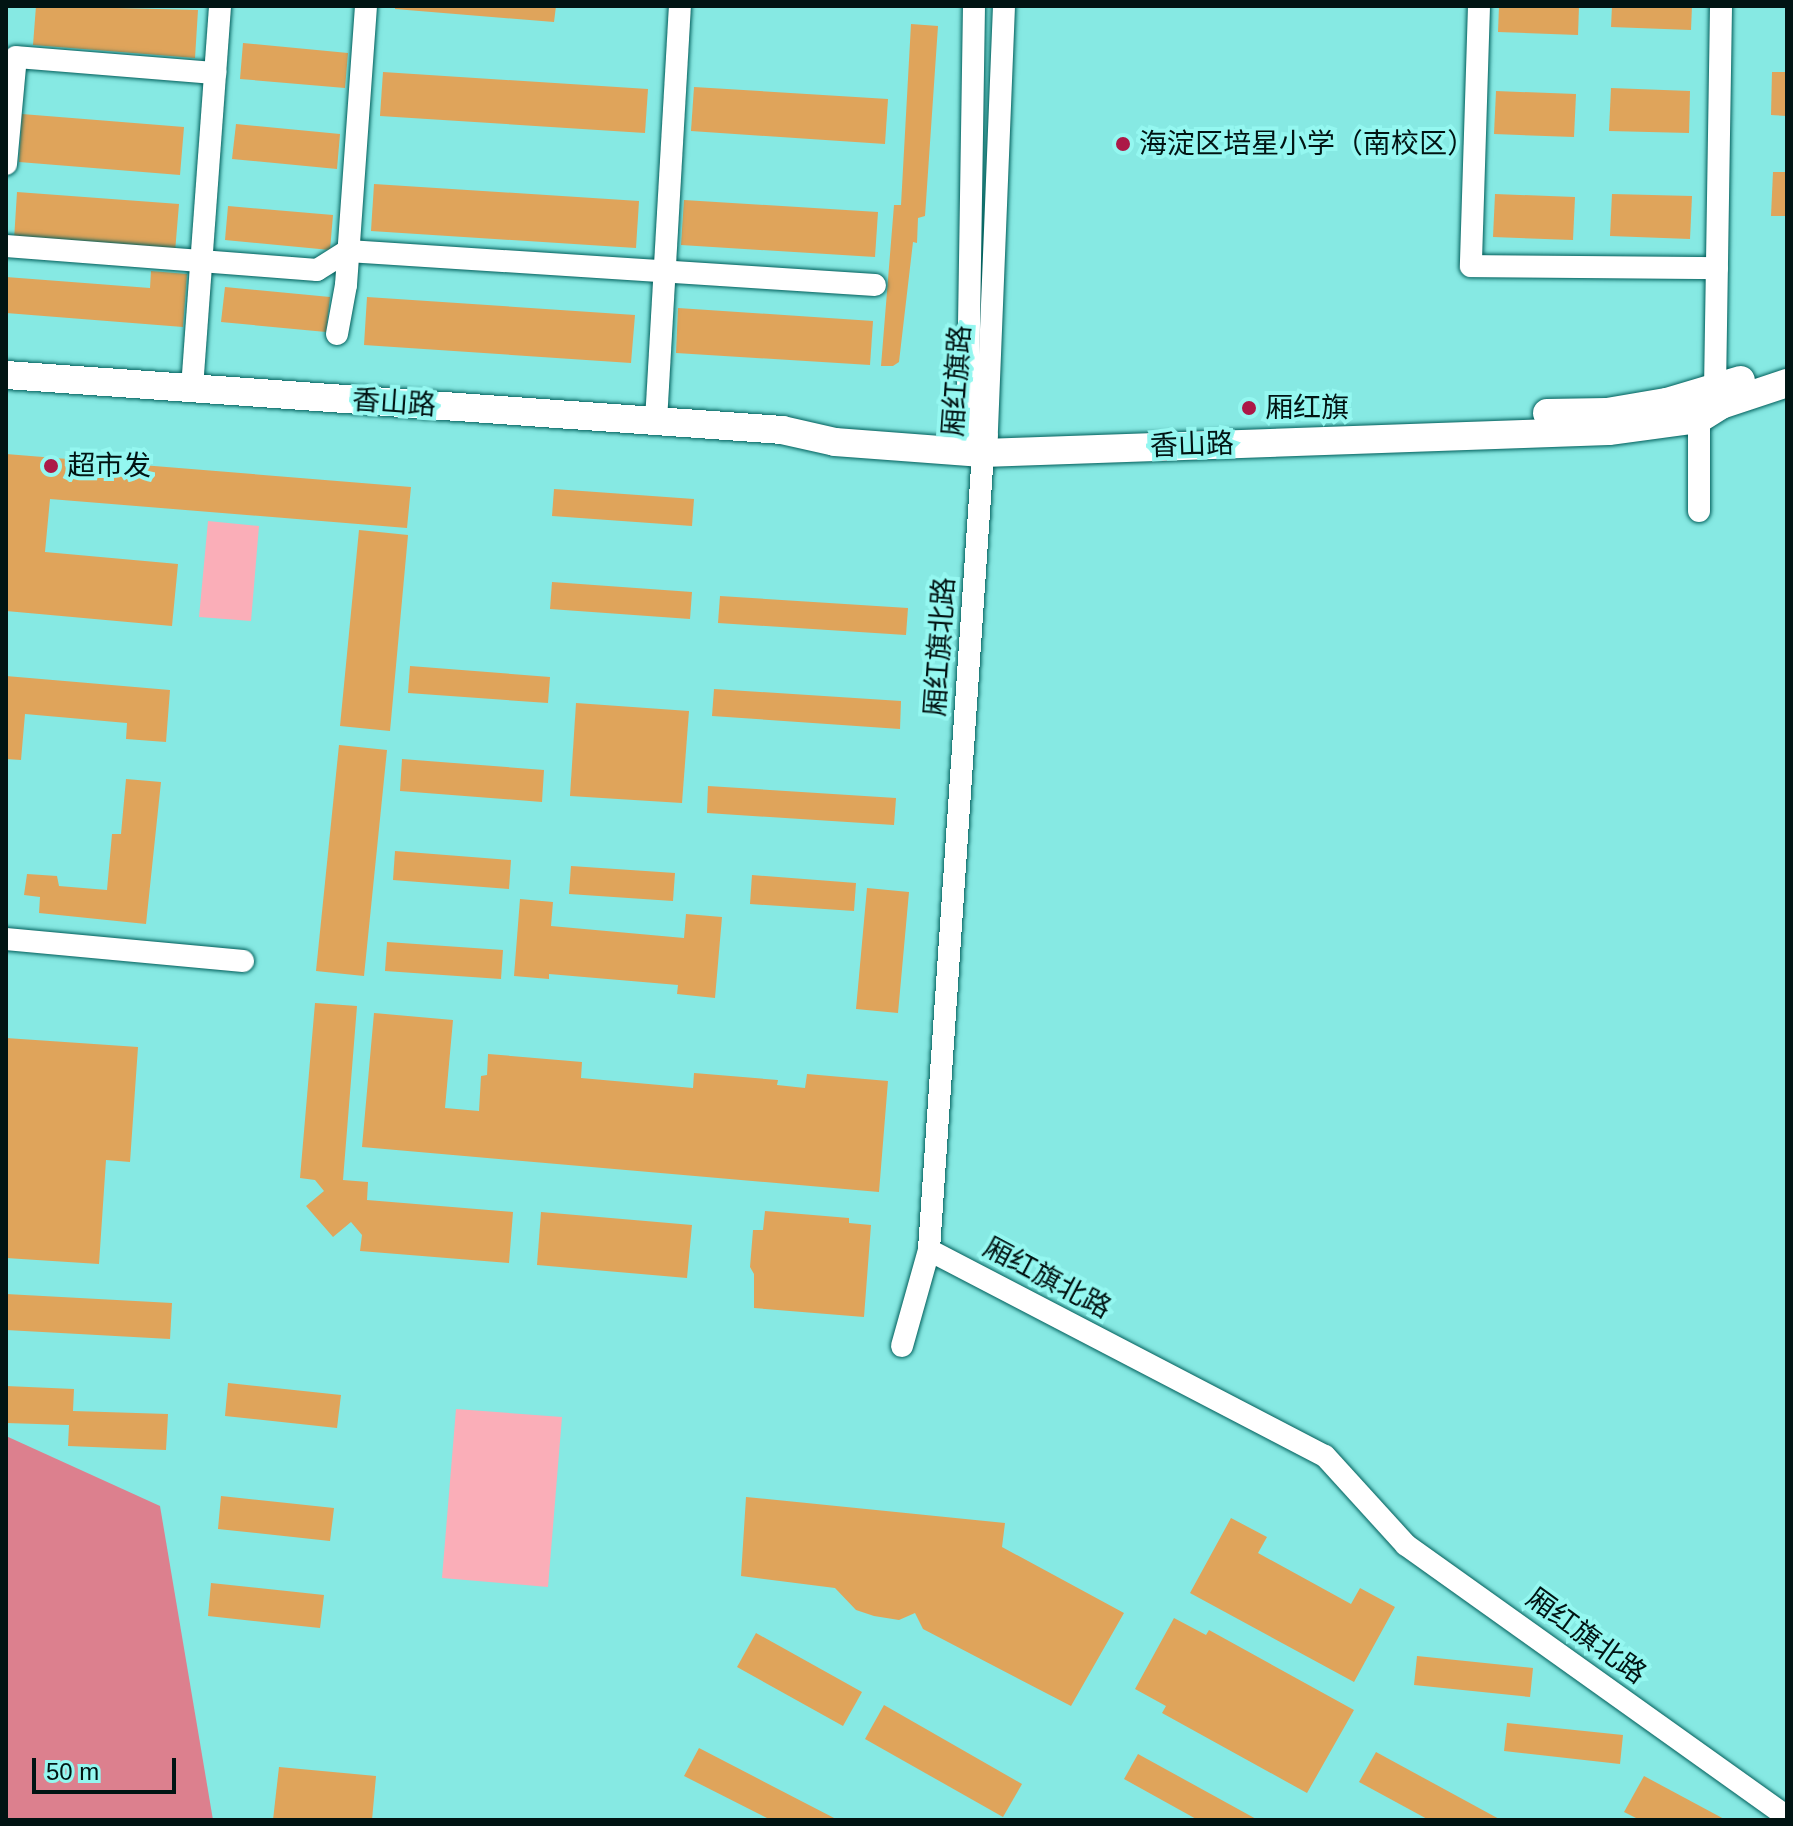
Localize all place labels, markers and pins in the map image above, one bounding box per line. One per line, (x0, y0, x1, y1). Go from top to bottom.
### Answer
place label: 海淀区培星小学（南校区） (1139, 127, 1475, 161)
marker: 海淀区培星小学（南校区） (1114, 135, 1132, 153)
place label: 厢红旗 (1265, 391, 1349, 425)
marker: 厢红旗 (1240, 399, 1258, 417)
place label: 超市发 (67, 449, 151, 483)
marker: 超市发 (42, 457, 60, 475)

